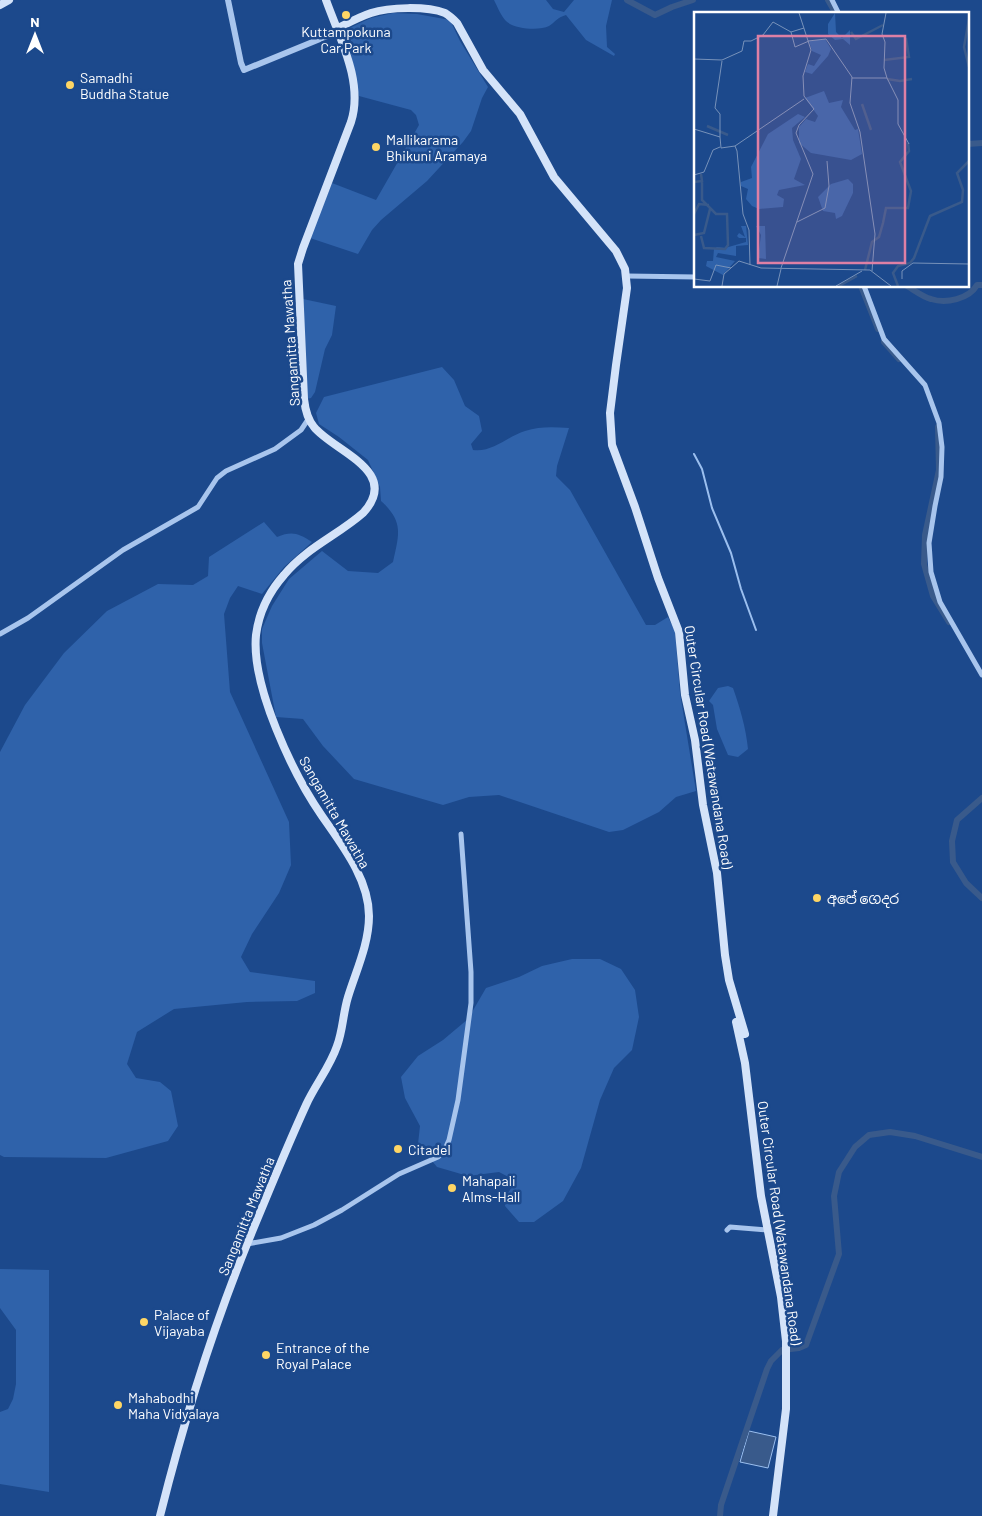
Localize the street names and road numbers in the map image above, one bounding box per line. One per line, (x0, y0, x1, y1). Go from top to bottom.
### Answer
street label: Sangamitta Mawatha (277, 279, 303, 407)
street label: Outer Circular Road (Watawandana Road) (681, 624, 737, 870)
street label: Sangamitta Mawatha (296, 753, 374, 871)
street label: Outer Circular Road (Watawandana Road) (754, 1100, 806, 1346)
street label: Sangamitta Mawatha (214, 1154, 278, 1278)

